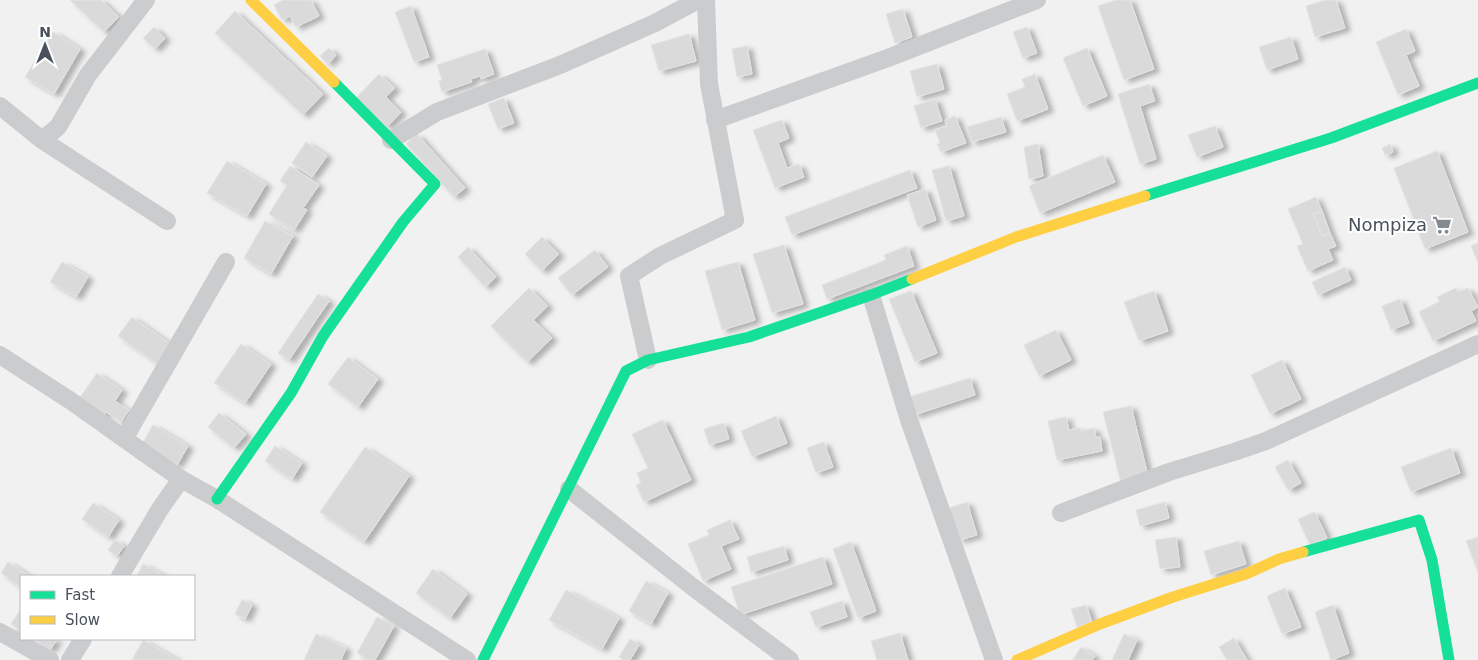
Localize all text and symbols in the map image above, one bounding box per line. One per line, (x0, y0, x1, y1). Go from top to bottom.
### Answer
north arrow (20, 20, 70, 70)
text: N (39, 24, 51, 40)
place label: Nompiza (1348, 214, 1427, 235)
supermarket icon: Nompiza (1431, 214, 1453, 236)
legend (20, 575, 195, 640)
text: Fast (65, 586, 95, 604)
text: Slow (65, 611, 100, 629)

